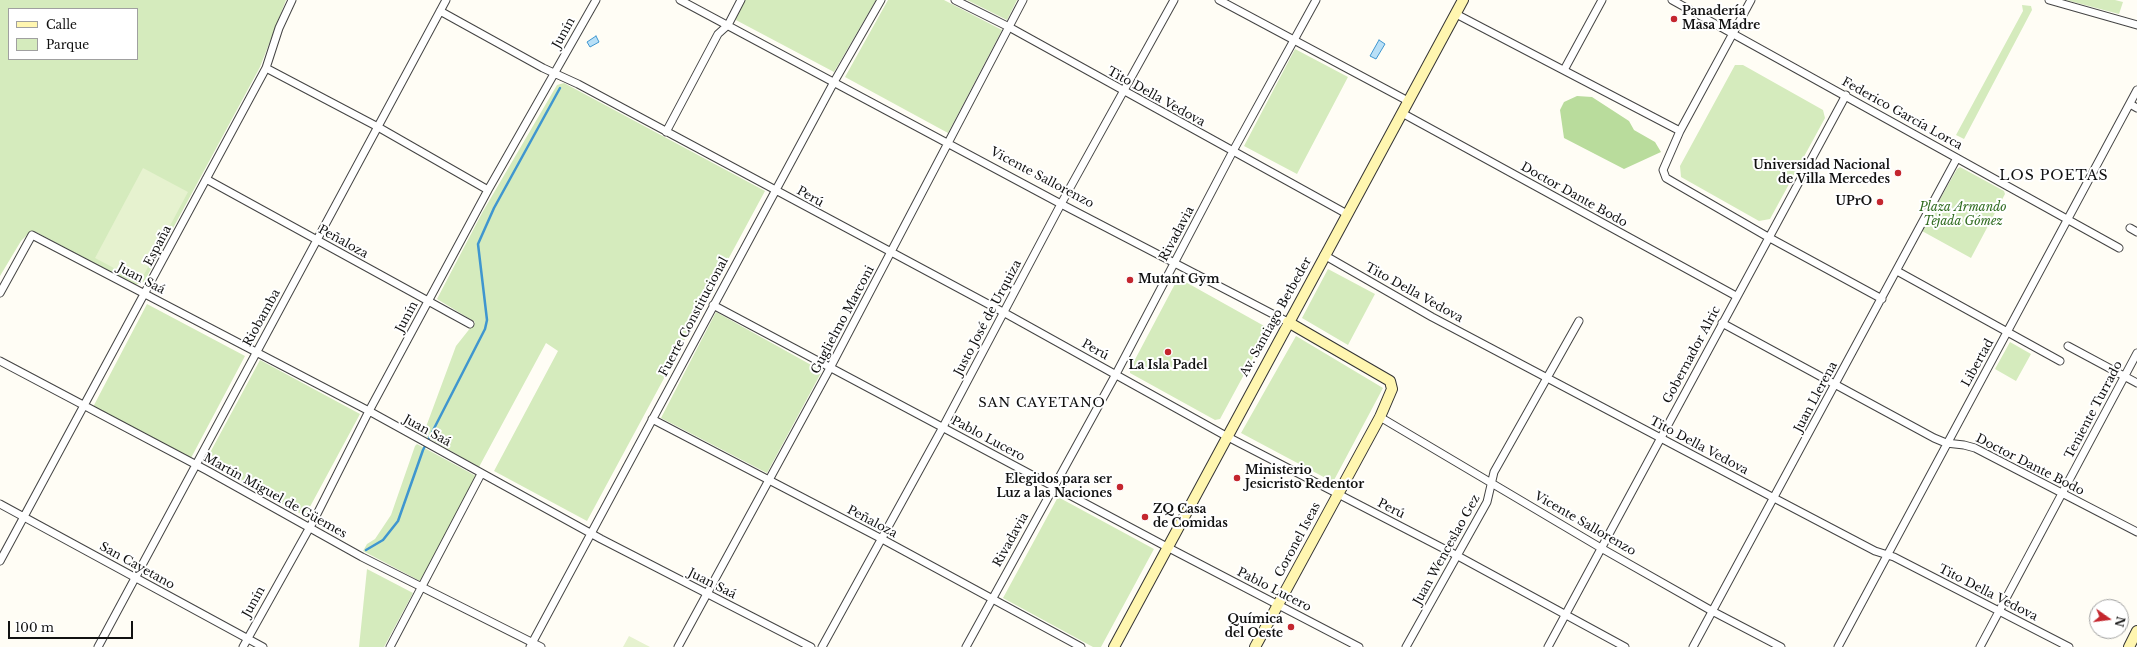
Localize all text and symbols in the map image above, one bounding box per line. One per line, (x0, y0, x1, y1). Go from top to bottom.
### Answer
place label: Panadería Masa Madre (1682, 5, 1760, 33)
legend (8, 8, 138, 60)
marker: Panadería Masa Madre (1669, 14, 1679, 24)
street label: Junín (550, 15, 578, 51)
text: Calle (46, 17, 77, 32)
text: Parque (46, 37, 89, 52)
street label: Tito Della Vedova (1105, 64, 1207, 130)
street label: Federico García Lorca (1839, 75, 1965, 153)
street label: Vicente Sallorenzo (988, 145, 1096, 211)
place label: Universidad Nacional de Villa Mercedes (1753, 159, 1890, 187)
street label: Doctor Dante Bodo (1518, 160, 1630, 230)
marker: Universidad Nacional de Villa Mercedes (1893, 168, 1903, 178)
district label: LOS POETAS (1999, 168, 2109, 184)
street label: Perú (794, 184, 826, 210)
place label: UPrO (1836, 195, 1872, 209)
marker: UPrO (1875, 197, 1885, 207)
park label: Plaza Armando Tejada Gómez (1919, 201, 2007, 229)
street label: Rivadavia (1157, 204, 1197, 264)
street label: Peñaloza (316, 222, 370, 262)
street label: España (141, 223, 175, 269)
street label: Fuerte Constitucional (656, 255, 732, 379)
street label: Av. Santiago Betbeder (1237, 255, 1315, 379)
street label: Justo José de Urquiza (951, 258, 1025, 378)
street label: Juan Saá (115, 260, 167, 298)
street label: Tito Della Vedova (1363, 260, 1465, 326)
street label: Guglielmo Marconi (808, 263, 878, 377)
place label: Mutant Gym (1138, 273, 1219, 287)
marker: Mutant Gym (1125, 275, 1135, 285)
street label: Riobamba (240, 287, 284, 349)
street label: Junín (393, 299, 421, 335)
street label: Gobernador Alric (1660, 304, 1724, 406)
street label: Perú (1079, 337, 1111, 363)
street label: Libertad (1959, 337, 1997, 389)
marker: La Isla Padel (1163, 347, 1173, 357)
place label: La Isla Padel (1128, 359, 1208, 373)
street label: Juan Llerena (1791, 359, 1841, 435)
street label: Teniente Turrado (2062, 359, 2126, 461)
district label: SAN CAYETANO (978, 395, 1106, 411)
street label: Juan Saá (401, 412, 453, 450)
street label: Pablo Lucero (949, 414, 1027, 464)
street label: Tito Della Vedova (1647, 414, 1751, 478)
street label: Doctor Dante Bodo (1973, 431, 2087, 499)
street label: Martín Miguel de Güemes (201, 451, 349, 541)
place label: Ministerio Jesicristo Redentor (1245, 464, 1364, 492)
place label: Elegidos para ser Luz a las Naciones (996, 473, 1112, 501)
marker: Ministerio Jesicristo Redentor (1232, 473, 1242, 483)
marker: Elegidos para ser Luz a las Naciones (1115, 482, 1125, 492)
street label: Vicente Sallorenzo (1532, 489, 1638, 559)
street label: Juan Wenceslao Gez (1411, 492, 1483, 608)
street label: Perú (1375, 496, 1407, 522)
street label: Coronel Iseas (1272, 500, 1324, 580)
street label: Peñaloza (844, 503, 900, 541)
place label: ZQ Casa de Comidas (1153, 503, 1228, 531)
street label: Rivadavia (990, 510, 1032, 570)
marker: ZQ Casa de Comidas (1140, 512, 1150, 522)
street label: San Cayetano (97, 539, 177, 593)
street label: Tito Della Vedova (1936, 562, 2040, 624)
street label: Pablo Lucero (1235, 565, 1313, 615)
street label: Juan Saá (686, 566, 738, 602)
street label: Junín (240, 584, 268, 620)
north arrow (2089, 599, 2129, 639)
scale bar (10, 613, 135, 639)
place label: Química del Oeste (1225, 613, 1283, 641)
text: N (2112, 615, 2128, 628)
text: 100 m (15, 620, 54, 635)
marker: Química del Oeste (1286, 622, 1296, 632)

